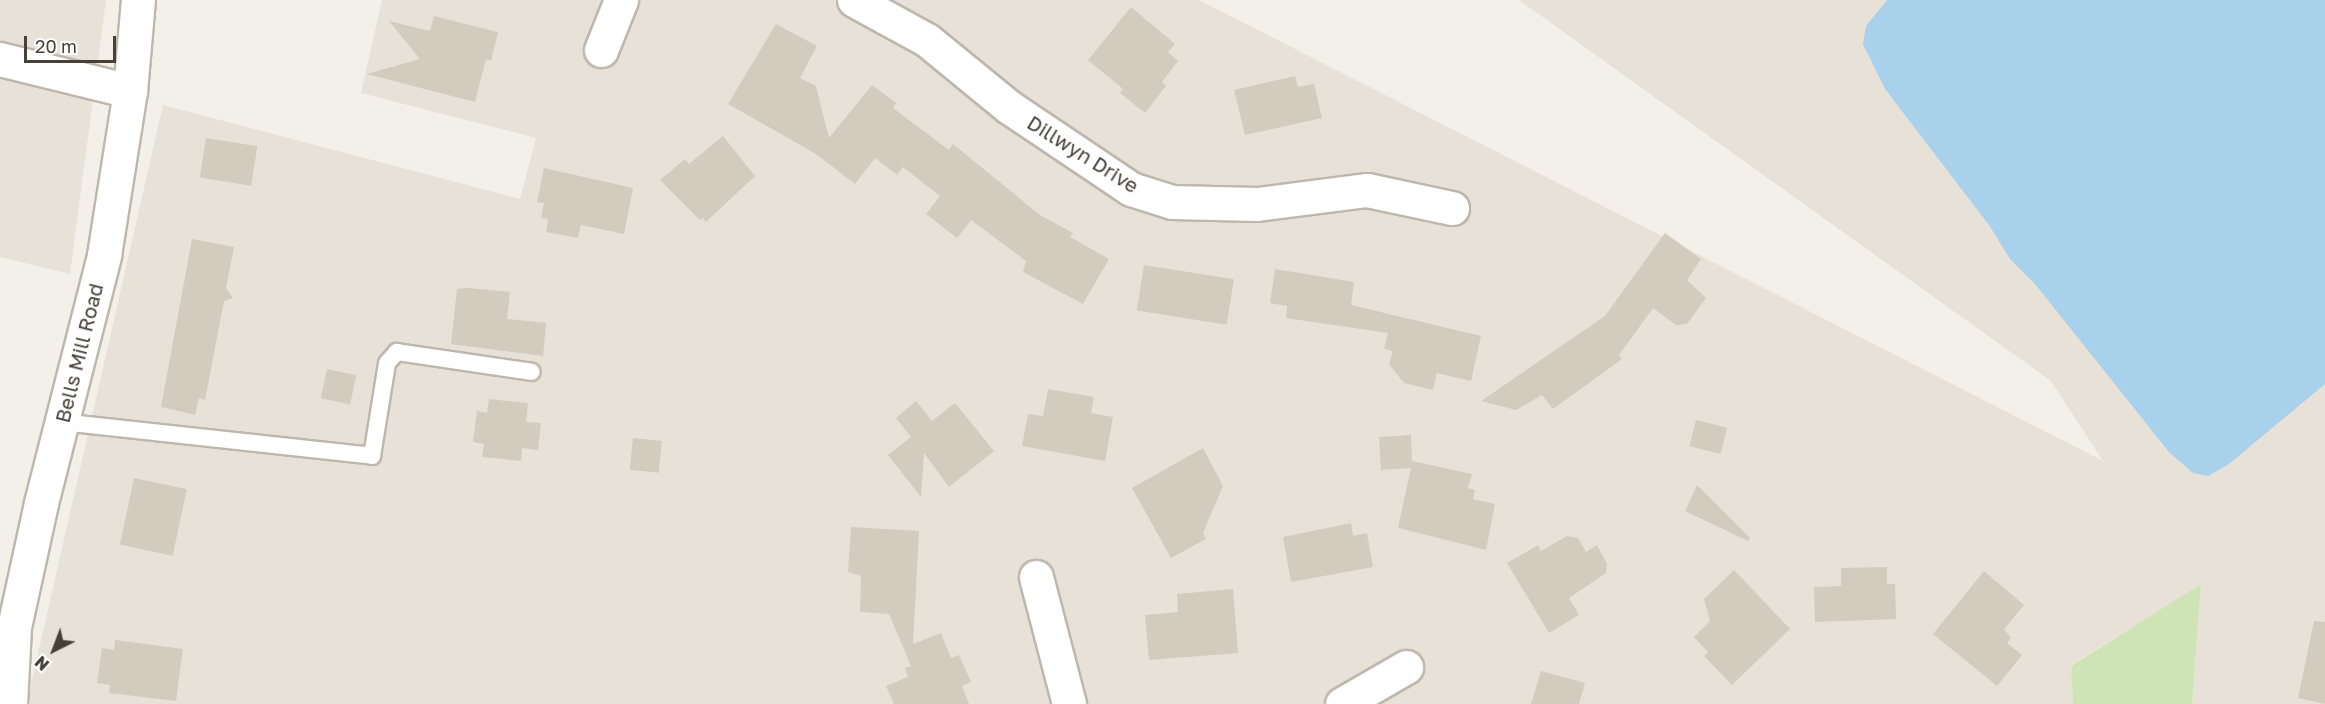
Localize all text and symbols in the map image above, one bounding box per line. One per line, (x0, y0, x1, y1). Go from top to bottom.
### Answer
scale bar (27, 24, 118, 62)
text: 20 m (35, 35, 77, 57)
street label: Dillwyn Drive (1023, 110, 1143, 198)
street label: Bells Mill Road (50, 281, 108, 425)
north arrow (24, 620, 84, 680)
text: N (31, 652, 53, 675)

